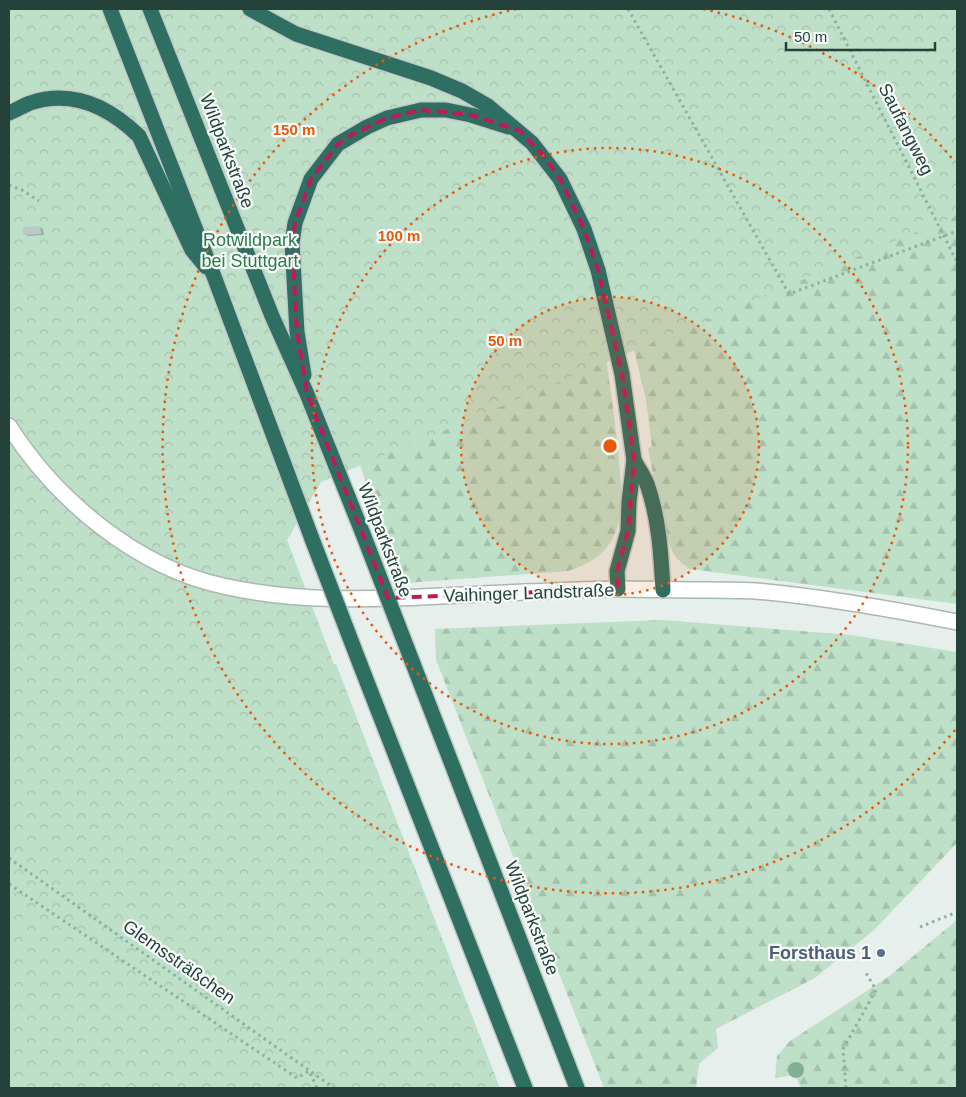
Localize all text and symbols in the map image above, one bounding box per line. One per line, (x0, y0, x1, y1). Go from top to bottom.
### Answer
scale bar (786, 20, 935, 52)
text: 50 m (794, 28, 827, 45)
street label: Saufangweg (874, 80, 938, 178)
street label: Wildparkstraße (196, 91, 258, 211)
text: 150 m (273, 121, 315, 138)
text: 100 m (378, 227, 420, 244)
park label: Rotwildpark bei Stuttgart (201, 230, 299, 271)
text: 50 m (488, 332, 522, 349)
centre of rings (601, 437, 619, 455)
street label: Wildparkstraße (354, 480, 416, 600)
street label: Vaihinger Landstraße (443, 580, 615, 606)
street label: Wildparkstraße (501, 858, 563, 978)
street label: Glemssträßchen (119, 916, 239, 1008)
place label: Forsthaus 1 (769, 943, 871, 963)
marker: Forsthaus 1 (875, 947, 887, 959)

